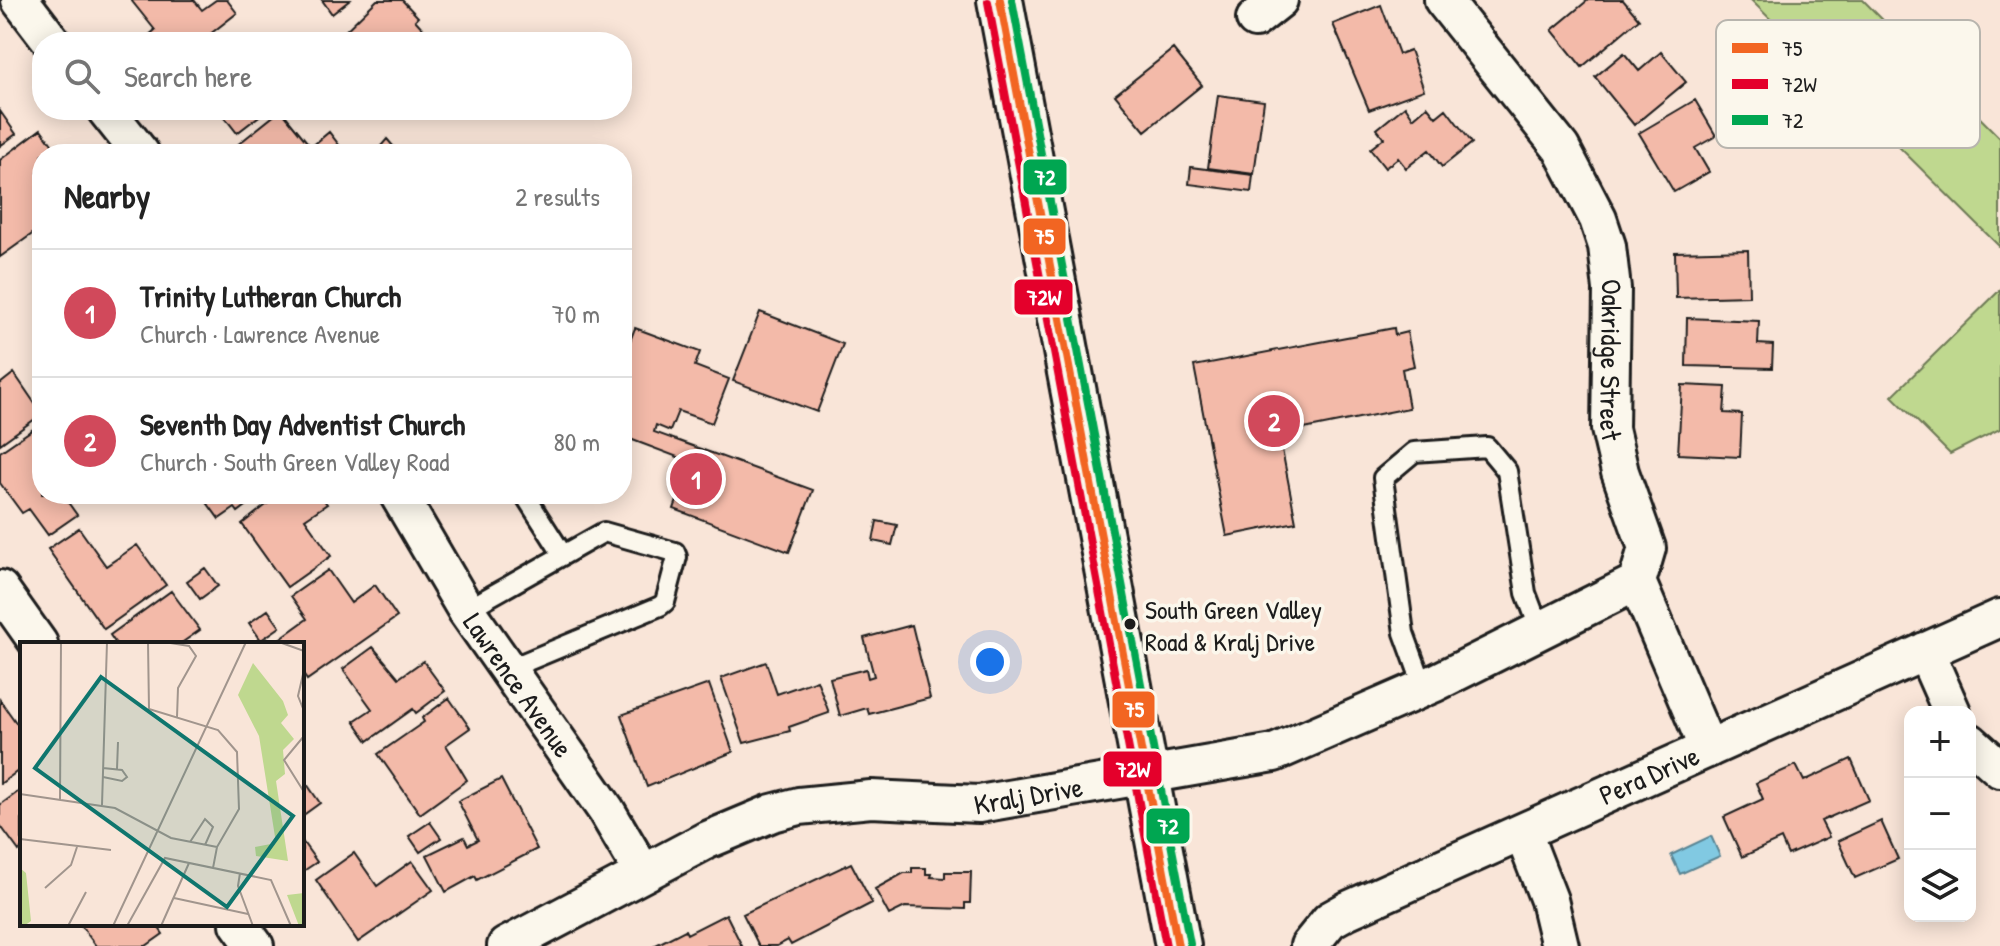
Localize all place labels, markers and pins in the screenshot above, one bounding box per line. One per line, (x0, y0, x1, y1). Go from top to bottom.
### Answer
pin: 2 (1248, 391, 1300, 451)
pin: 1 (670, 449, 722, 509)
place label: South Green Valley Road & Kralj Drive (1145, 592, 1322, 659)
marker: South Green Valley Road & Kralj Drive (1122, 616, 1138, 632)

